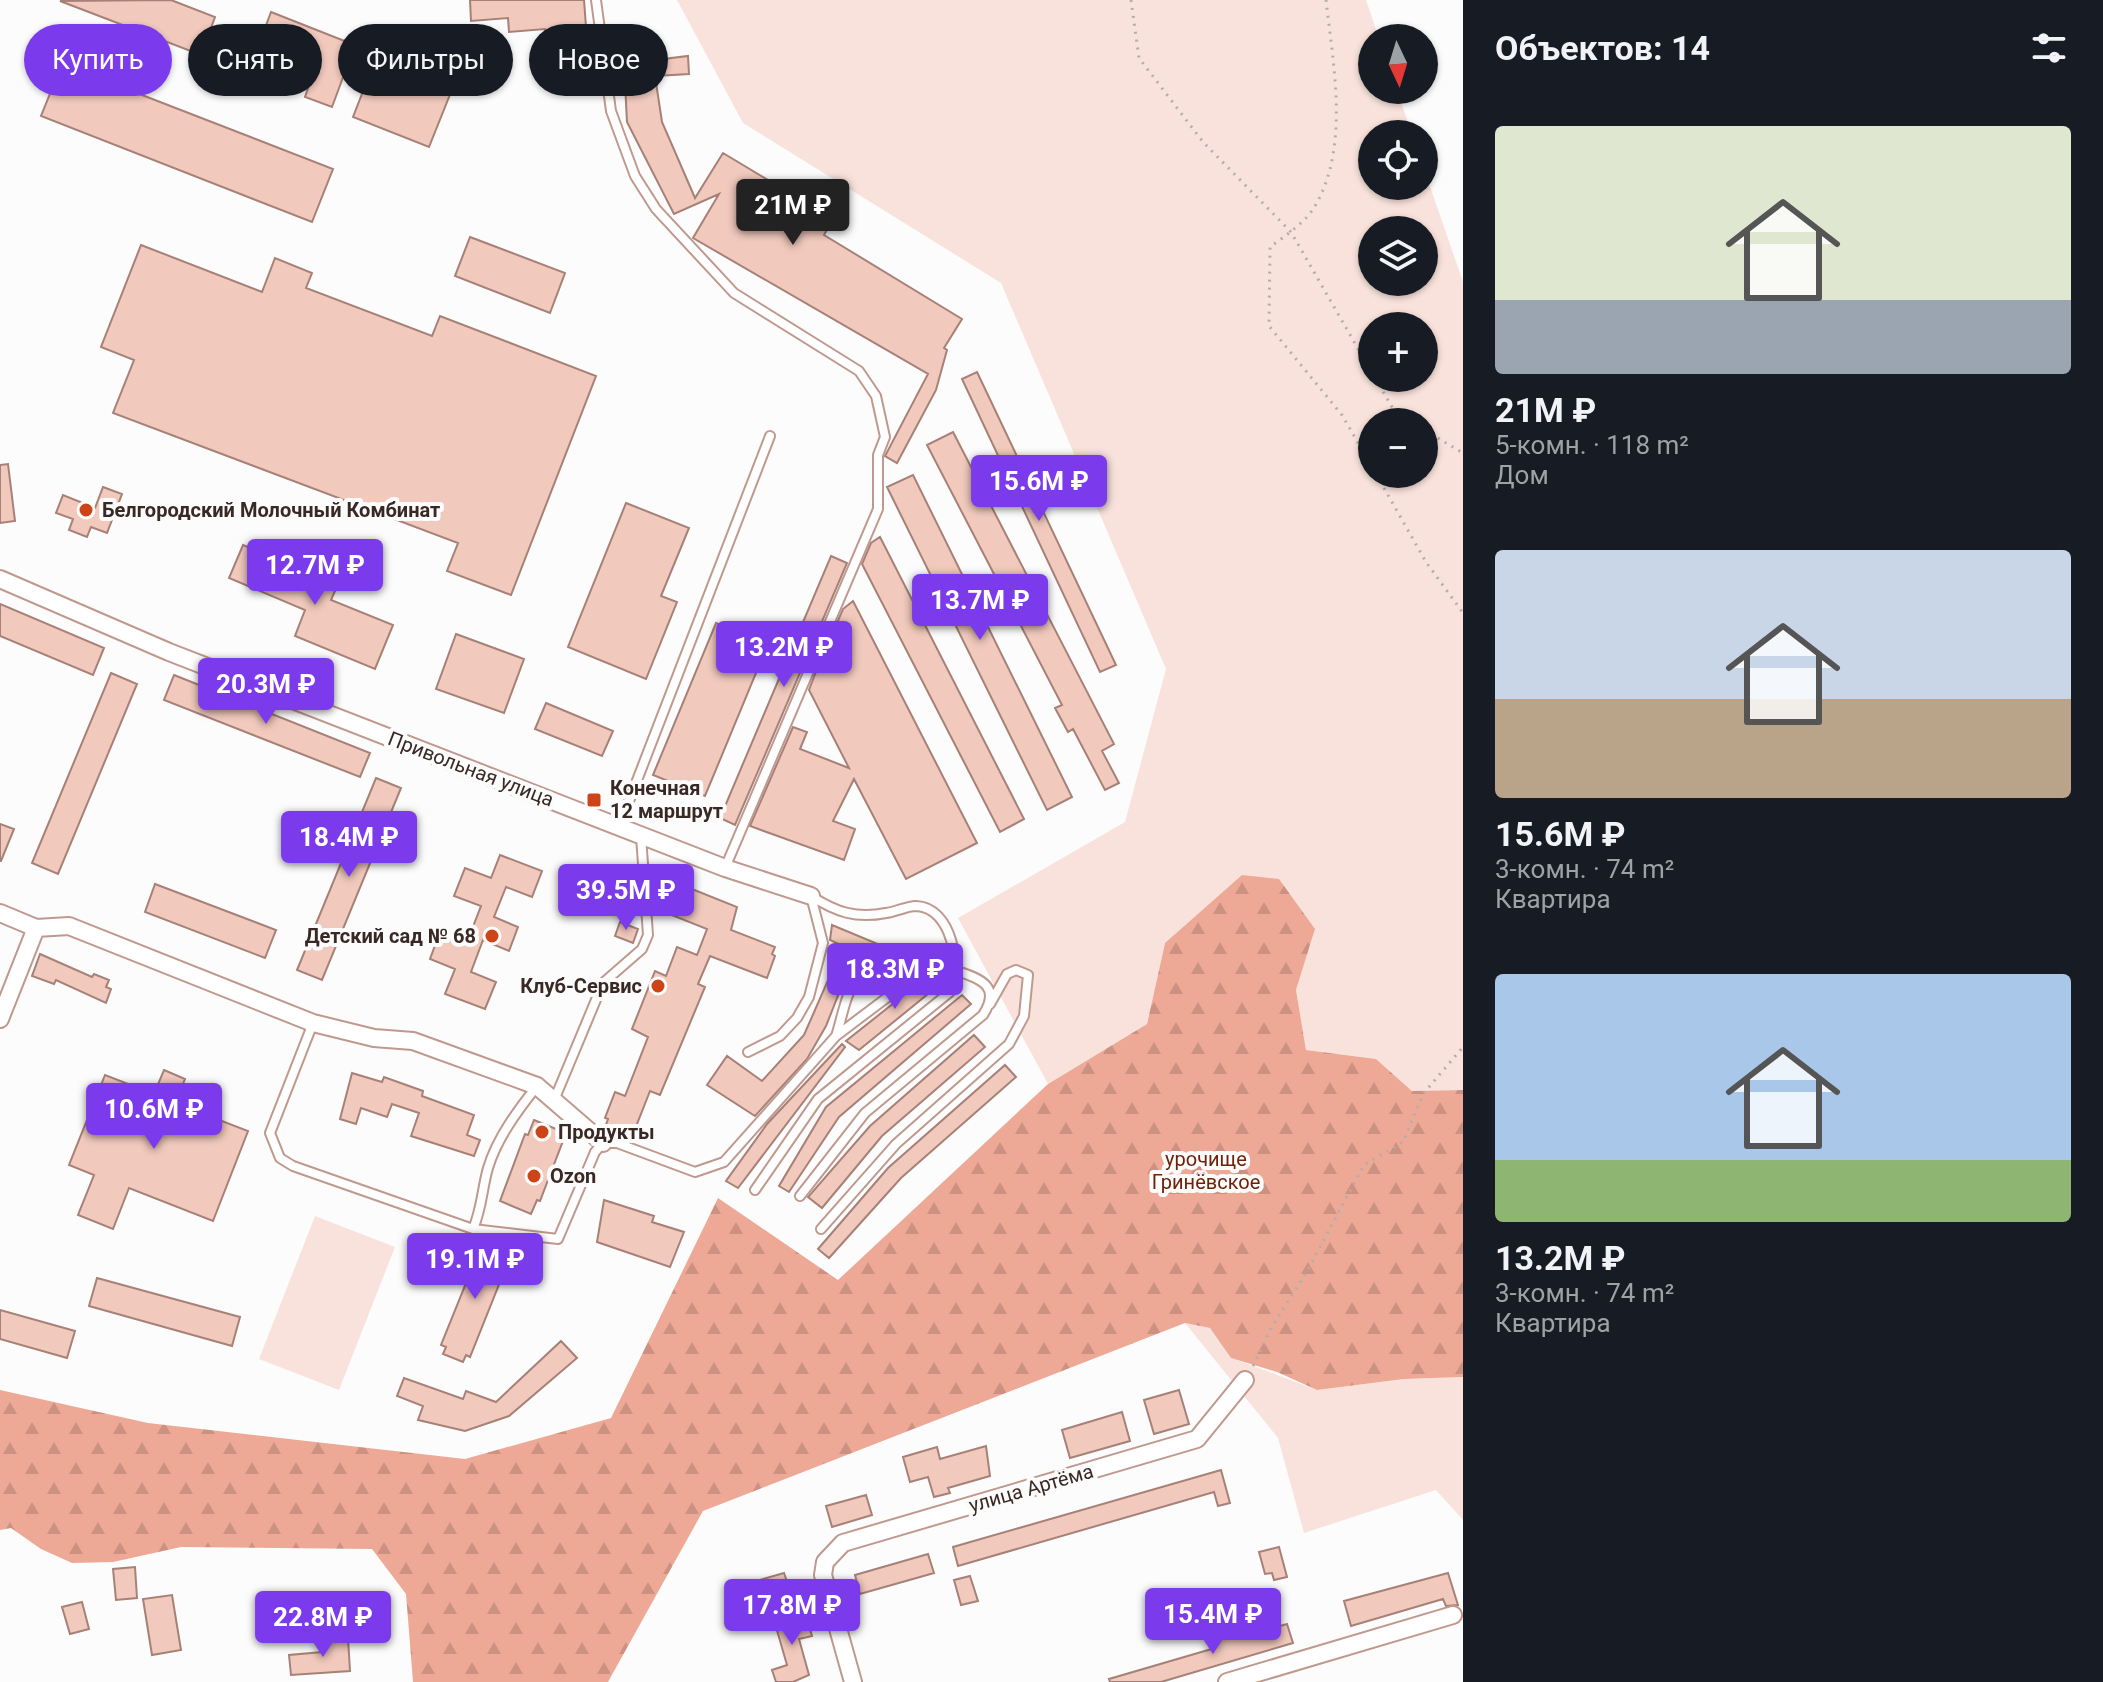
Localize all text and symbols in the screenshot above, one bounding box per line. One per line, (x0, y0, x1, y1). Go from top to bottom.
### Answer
chip: Купить (24, 24, 172, 96)
chip: Снять (188, 24, 322, 96)
chip: Фильтры (338, 24, 513, 96)
chip: Новое (529, 24, 668, 96)
north arrow (1358, 24, 1438, 104)
map controls (1358, 24, 1438, 488)
icon: filters (2027, 26, 2071, 70)
text: Объектов: 14 (1495, 28, 1710, 68)
button: locate (1358, 120, 1438, 200)
icon: home (1711, 178, 1855, 322)
pin: 21M ₽ (737, 179, 849, 247)
text: 21M ₽ (754, 190, 832, 220)
button: layers (1358, 216, 1438, 296)
button: + (1358, 312, 1438, 392)
text: 21M ₽ (1495, 390, 1596, 430)
button: − (1358, 408, 1438, 488)
text: 5-комн. · 118 m² (1495, 430, 1689, 460)
pin: 15.6M ₽ (965, 455, 1113, 523)
text: Дом (1495, 460, 1549, 490)
text: 15.6M ₽ (989, 466, 1089, 496)
place label: Белгородский Молочный Комбинат (102, 498, 440, 522)
marker: Белгородский Молочный Комбинат (77, 501, 95, 519)
pin: 12.7M ₽ (241, 539, 389, 607)
text: 12.7M ₽ (265, 550, 365, 580)
pin: 13.7M ₽ (906, 574, 1054, 642)
text: 13.7M ₽ (930, 585, 1030, 615)
icon: home (1711, 602, 1855, 746)
pin: 13.2M ₽ (710, 621, 858, 689)
text: 13.2M ₽ (734, 632, 834, 662)
pin: 20.3M ₽ (192, 658, 340, 726)
text: 20.3M ₽ (216, 669, 316, 699)
street label: Привольная улица (385, 726, 557, 812)
place label: Конечная 12 маршрут (610, 776, 723, 823)
marker: Конечная 12 маршрут (585, 791, 603, 809)
pin: 18.4M ₽ (275, 811, 423, 879)
text: 15.6M ₽ (1495, 814, 1626, 854)
text: 18.4M ₽ (299, 822, 399, 852)
text: 3-комн. · 74 m² (1495, 854, 1674, 884)
pin: 39.5M ₽ (552, 864, 700, 932)
text: 39.5M ₽ (576, 875, 676, 905)
text: Квартира (1495, 884, 1611, 914)
place label: Детский сад № 68 (305, 924, 476, 948)
marker: Детский сад № 68 (483, 927, 501, 945)
pin: 18.3M ₽ (821, 943, 969, 1011)
text: 18.3M ₽ (845, 954, 945, 984)
place label: Клуб-Сервис (520, 974, 642, 998)
marker: Клуб-Сервис (649, 977, 667, 995)
icon: home (1711, 1026, 1855, 1170)
pin: 10.6M ₽ (80, 1083, 228, 1151)
text: 10.6M ₽ (104, 1094, 204, 1124)
place label: Продукты (558, 1120, 655, 1144)
marker: Продукты (533, 1123, 551, 1141)
park label: урочище Гринёвское (1152, 1147, 1260, 1194)
place label: Ozon (550, 1164, 596, 1188)
marker: Ozon (525, 1167, 543, 1185)
pin: 19.1M ₽ (401, 1233, 549, 1301)
text: 13.2M ₽ (1495, 1238, 1626, 1278)
text: 19.1M ₽ (425, 1244, 525, 1274)
text: 3-комн. · 74 m² (1495, 1278, 1674, 1308)
text: Квартира (1495, 1308, 1611, 1338)
street label: улица Артёма (966, 1459, 1096, 1517)
pin: 17.8M ₽ (718, 1579, 866, 1647)
pin: 15.4M ₽ (1139, 1588, 1287, 1656)
text: 17.8M ₽ (742, 1590, 842, 1620)
pin: 22.8M ₽ (249, 1591, 397, 1659)
text: 15.4M ₽ (1163, 1599, 1263, 1629)
text: 22.8M ₽ (273, 1602, 373, 1632)

